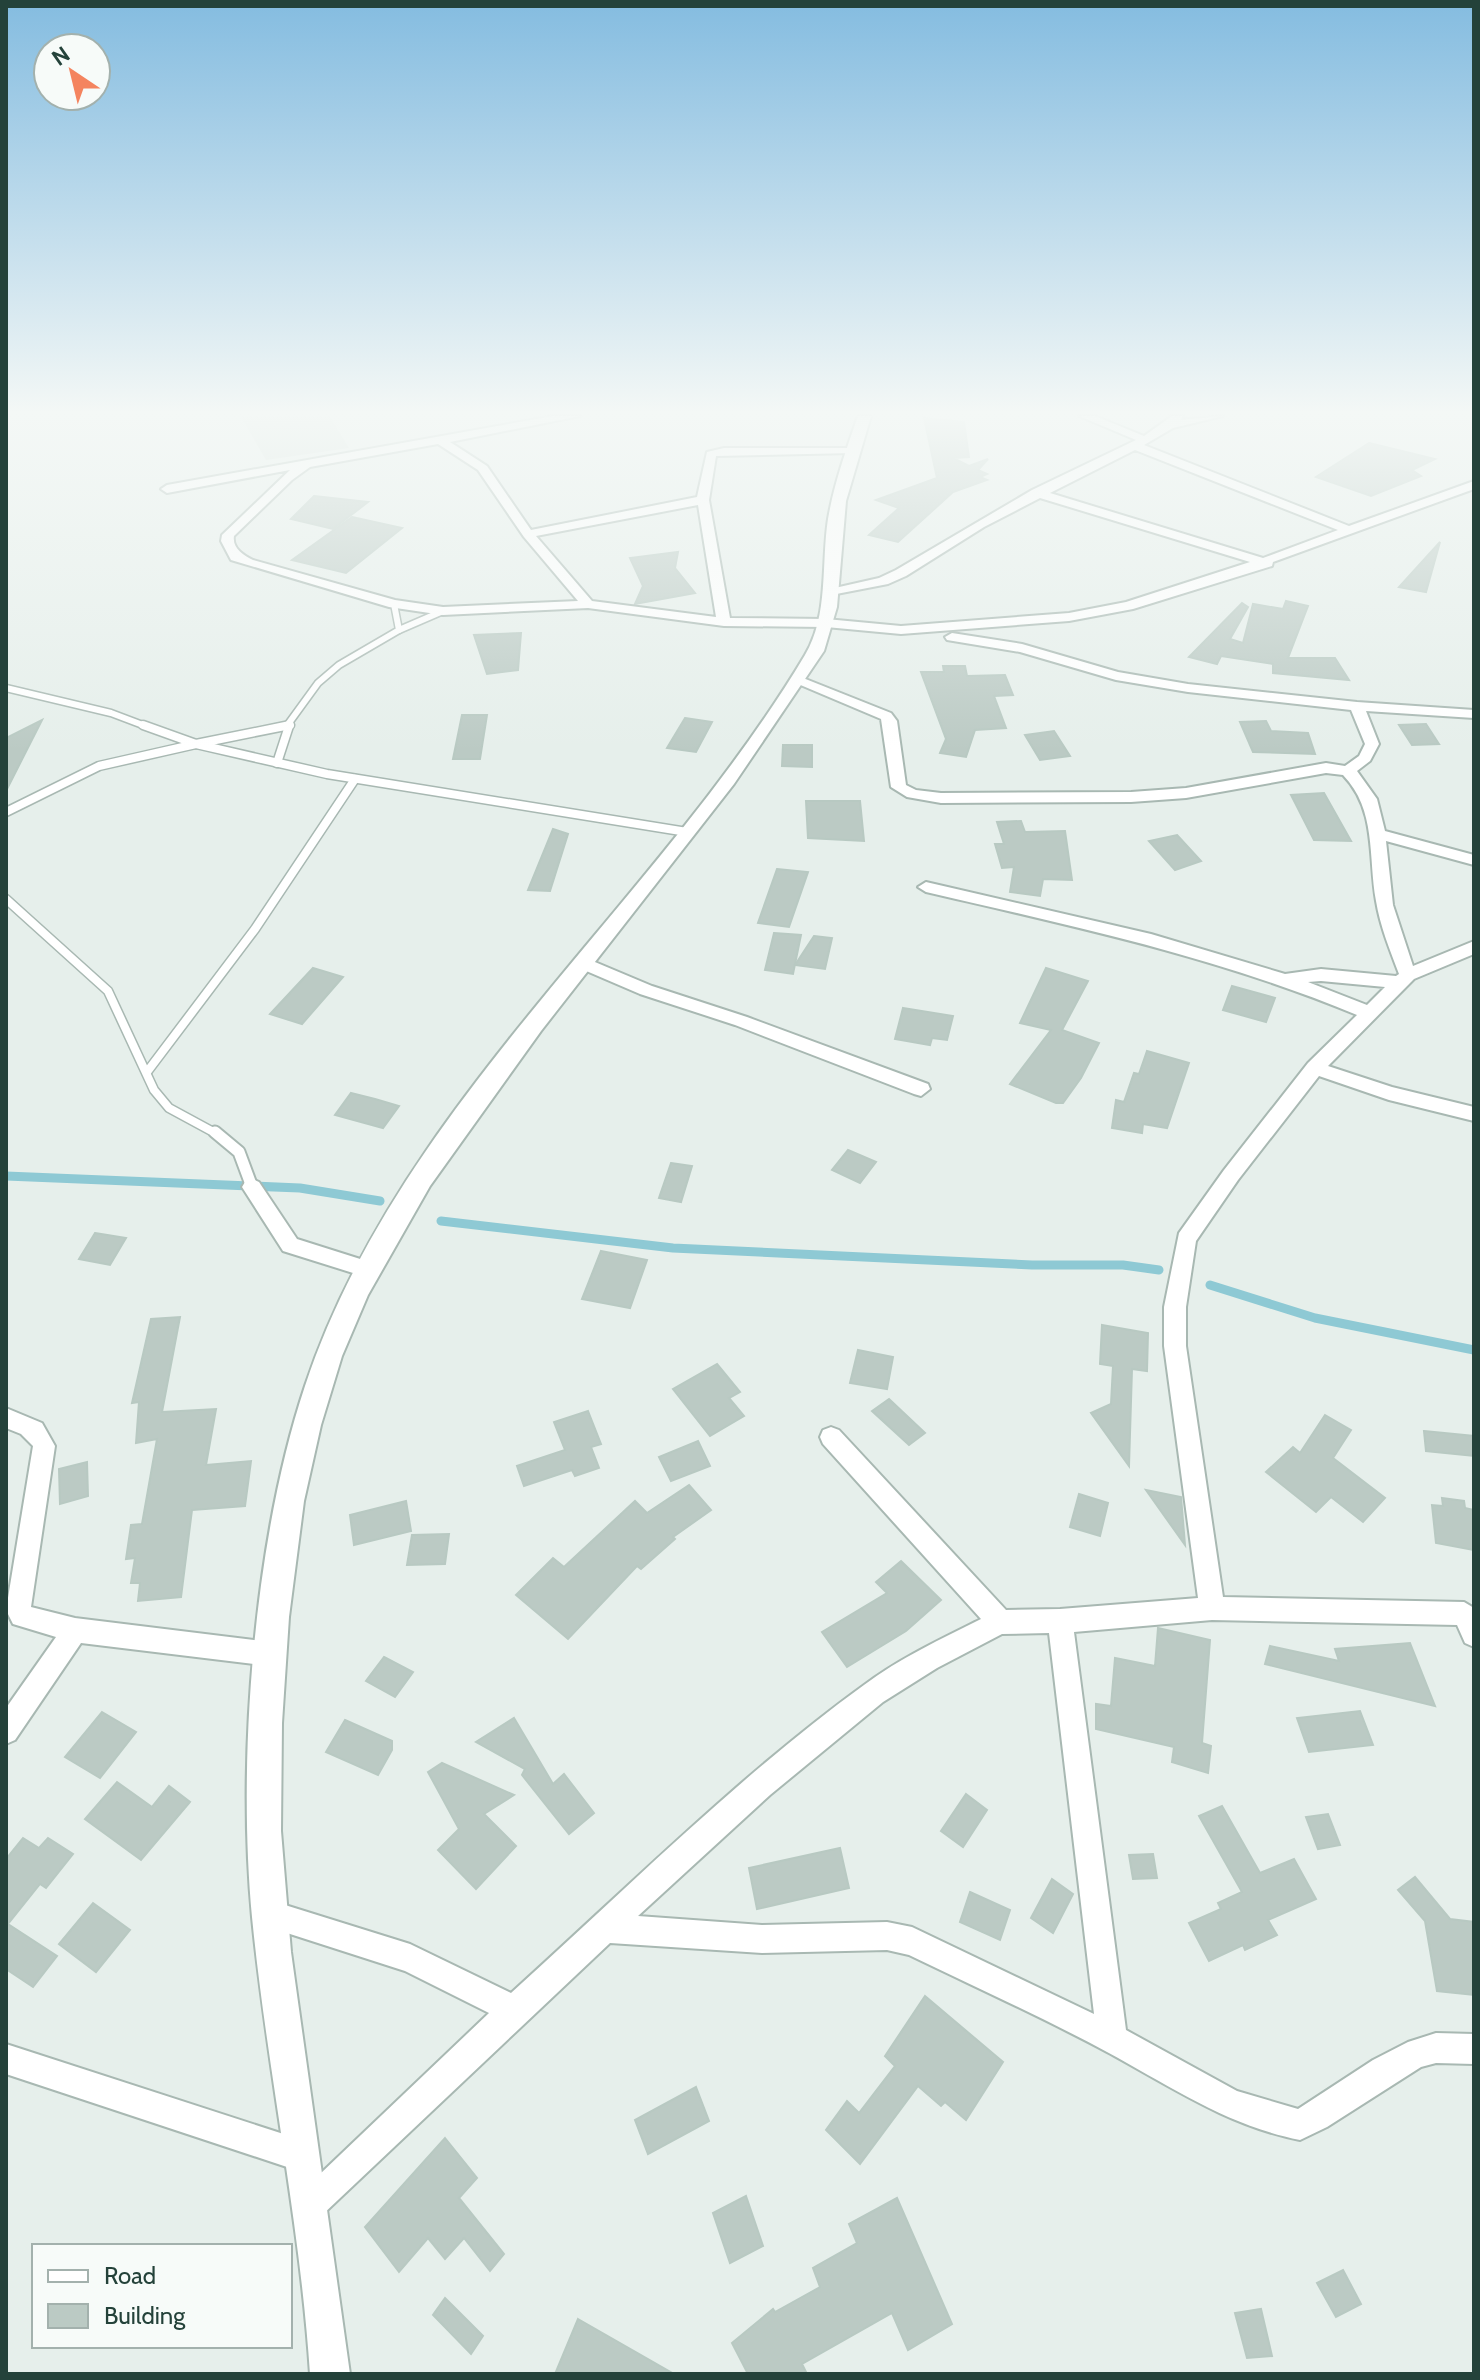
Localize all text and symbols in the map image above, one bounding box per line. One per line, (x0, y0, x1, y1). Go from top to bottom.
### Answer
north arrow (32, 32, 112, 112)
text: N (47, 41, 75, 72)
legend (32, 2244, 292, 2348)
text: Road (104, 2261, 156, 2290)
text: Building (104, 2301, 186, 2330)

